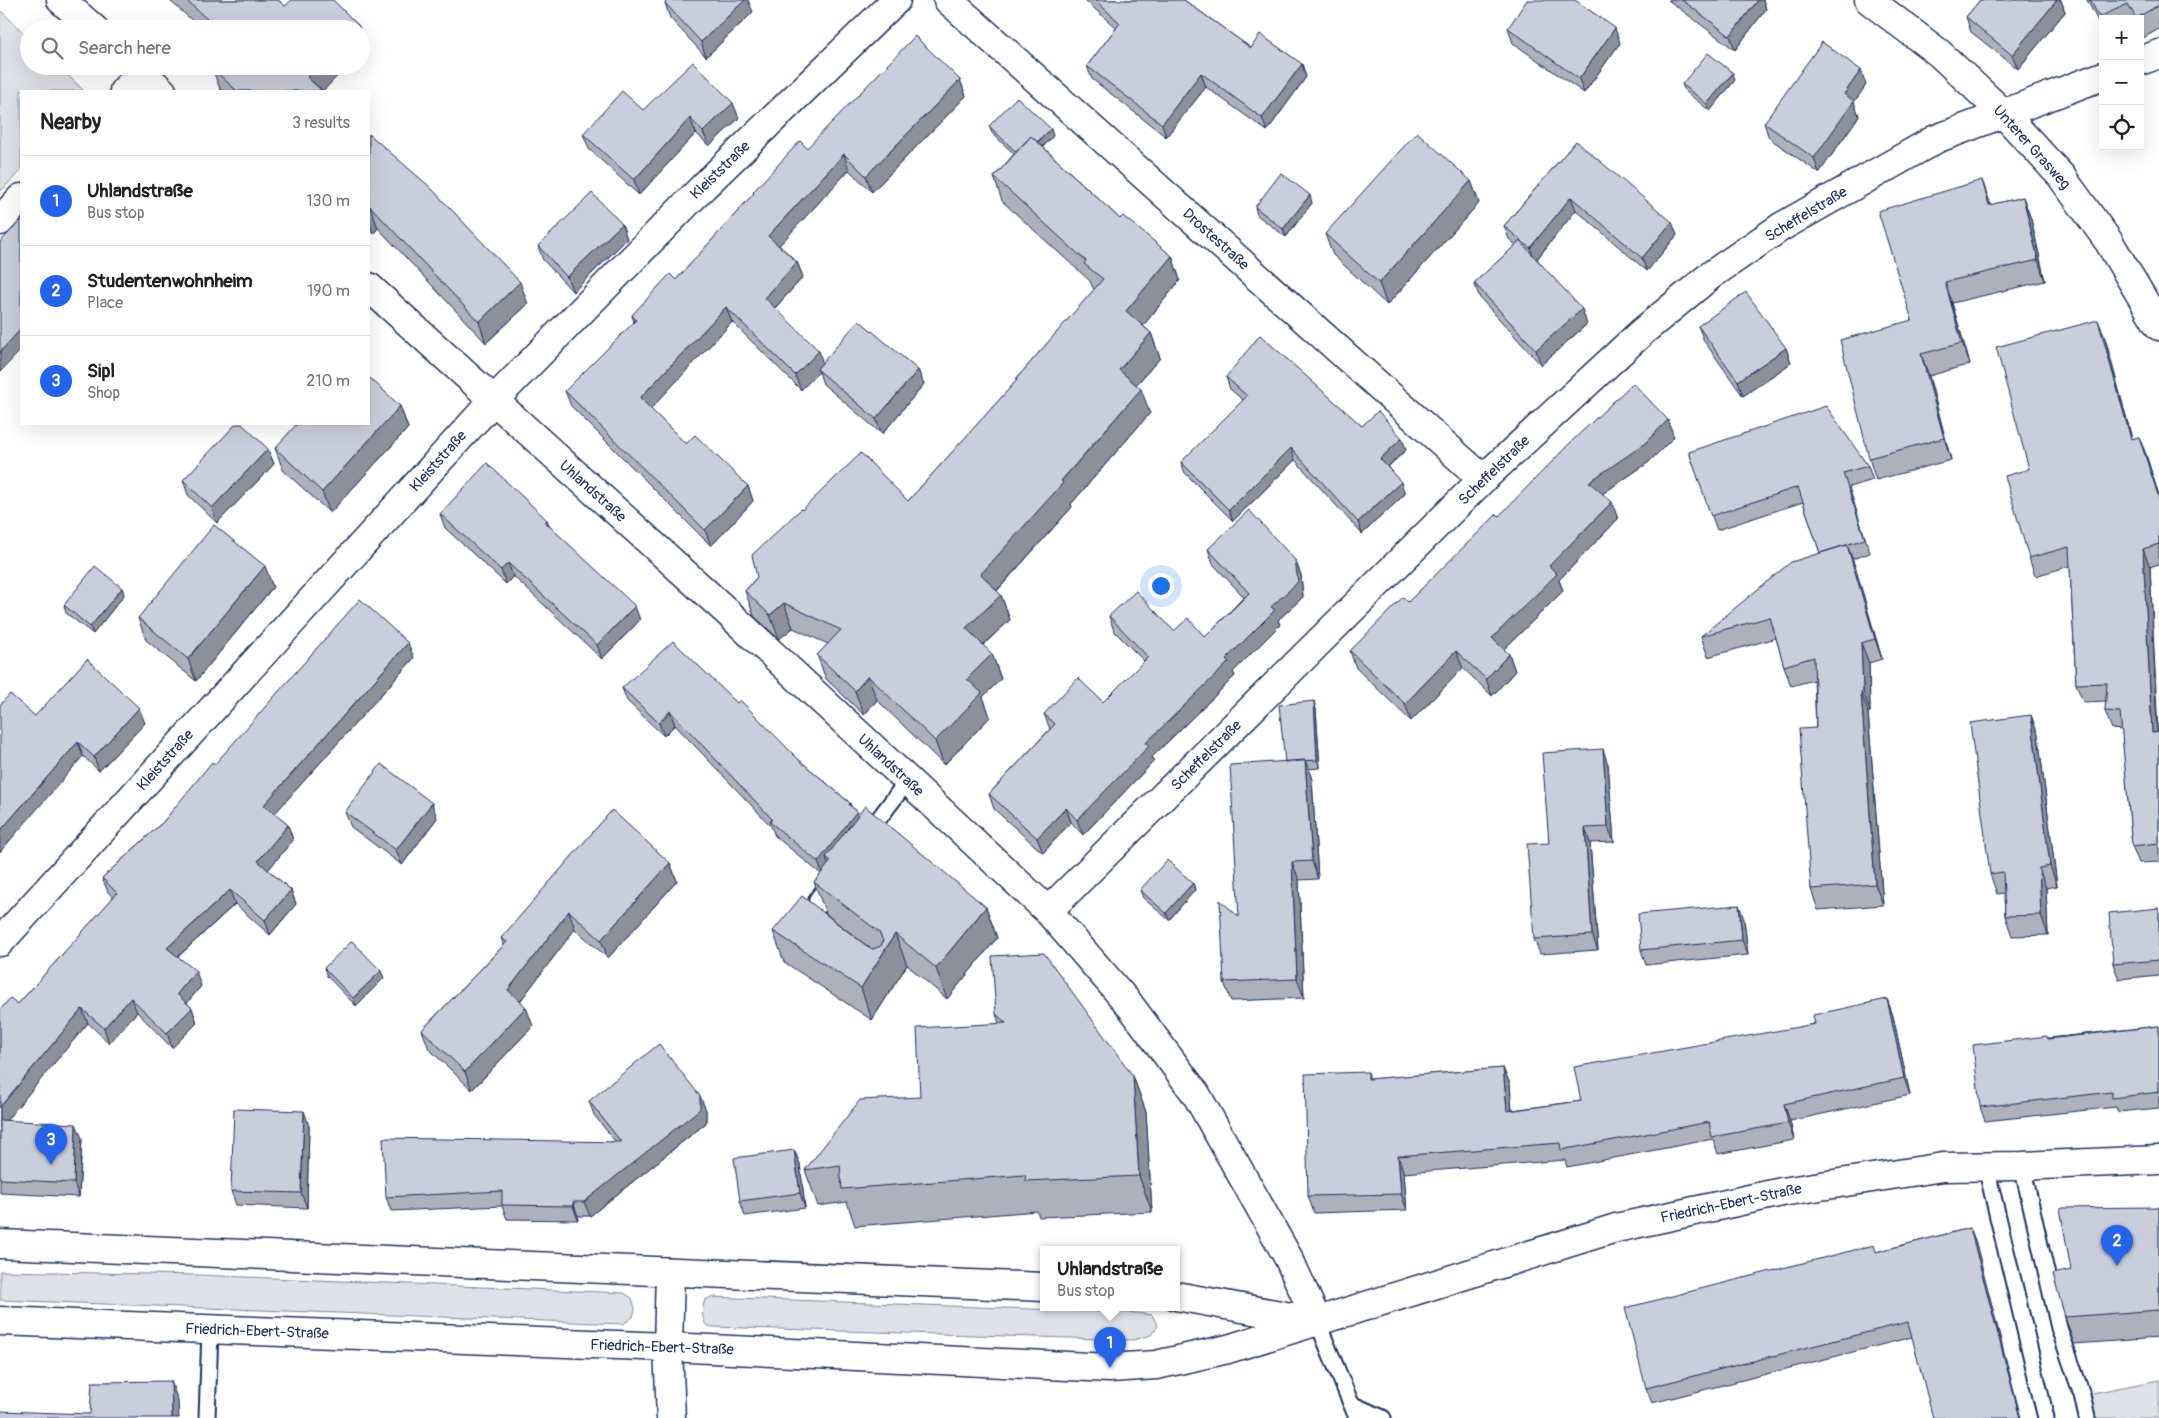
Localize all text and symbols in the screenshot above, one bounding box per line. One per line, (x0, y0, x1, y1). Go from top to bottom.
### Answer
map controls (2099, 15, 2144, 150)
button: + (2099, 15, 2144, 60)
search box (20, 20, 370, 75)
icon: search (38, 34, 66, 62)
text: Search here (78, 36, 171, 60)
button: − (2099, 60, 2144, 105)
street label: Unterer Grasweg (1989, 101, 2074, 193)
button: locate (2099, 105, 2144, 150)
text: Nearby (40, 109, 101, 136)
text: 3 results (292, 113, 350, 133)
street label: Kleiststraße (686, 137, 755, 204)
text: Uhlandstraße (87, 179, 193, 203)
street label: Scheffelstraße (1762, 182, 1851, 246)
text: 1 (53, 191, 59, 211)
text: 130 m (306, 191, 350, 211)
text: Bus stop (87, 203, 145, 223)
street label: Drostestraße (1178, 204, 1253, 275)
text: Studentenwohnheim (87, 269, 253, 293)
text: 2 (52, 281, 60, 301)
text: 190 m (307, 281, 350, 301)
text: Place (87, 293, 123, 313)
text: Sipl (87, 359, 115, 383)
text: 3 (52, 371, 60, 391)
text: 210 m (306, 371, 350, 391)
text: Shop (87, 383, 120, 403)
street label: Kleiststraße (406, 426, 471, 496)
street label: Scheffelstraße (1455, 431, 1535, 509)
street label: Uhlandstraße (555, 456, 631, 527)
your location (1148, 573, 1174, 599)
street label: Scheffelstraße (1167, 716, 1246, 795)
street label: Kleiststraße (133, 725, 198, 795)
street label: Uhlandstraße (854, 730, 928, 801)
pin: 3 (35, 1124, 67, 1165)
street label: Friedrich-Ebert-Straße (1659, 1179, 1804, 1228)
pin: 2 (2101, 1225, 2133, 1266)
popup (1040, 1246, 1180, 1311)
text: Uhlandstraße (1057, 1257, 1163, 1281)
text: Bus stop (1057, 1281, 1115, 1301)
street label: Friedrich-Ebert-Straße (185, 1319, 330, 1344)
pin: 1 (1094, 1327, 1126, 1368)
street label: Friedrich-Ebert-Straße (590, 1335, 735, 1360)

